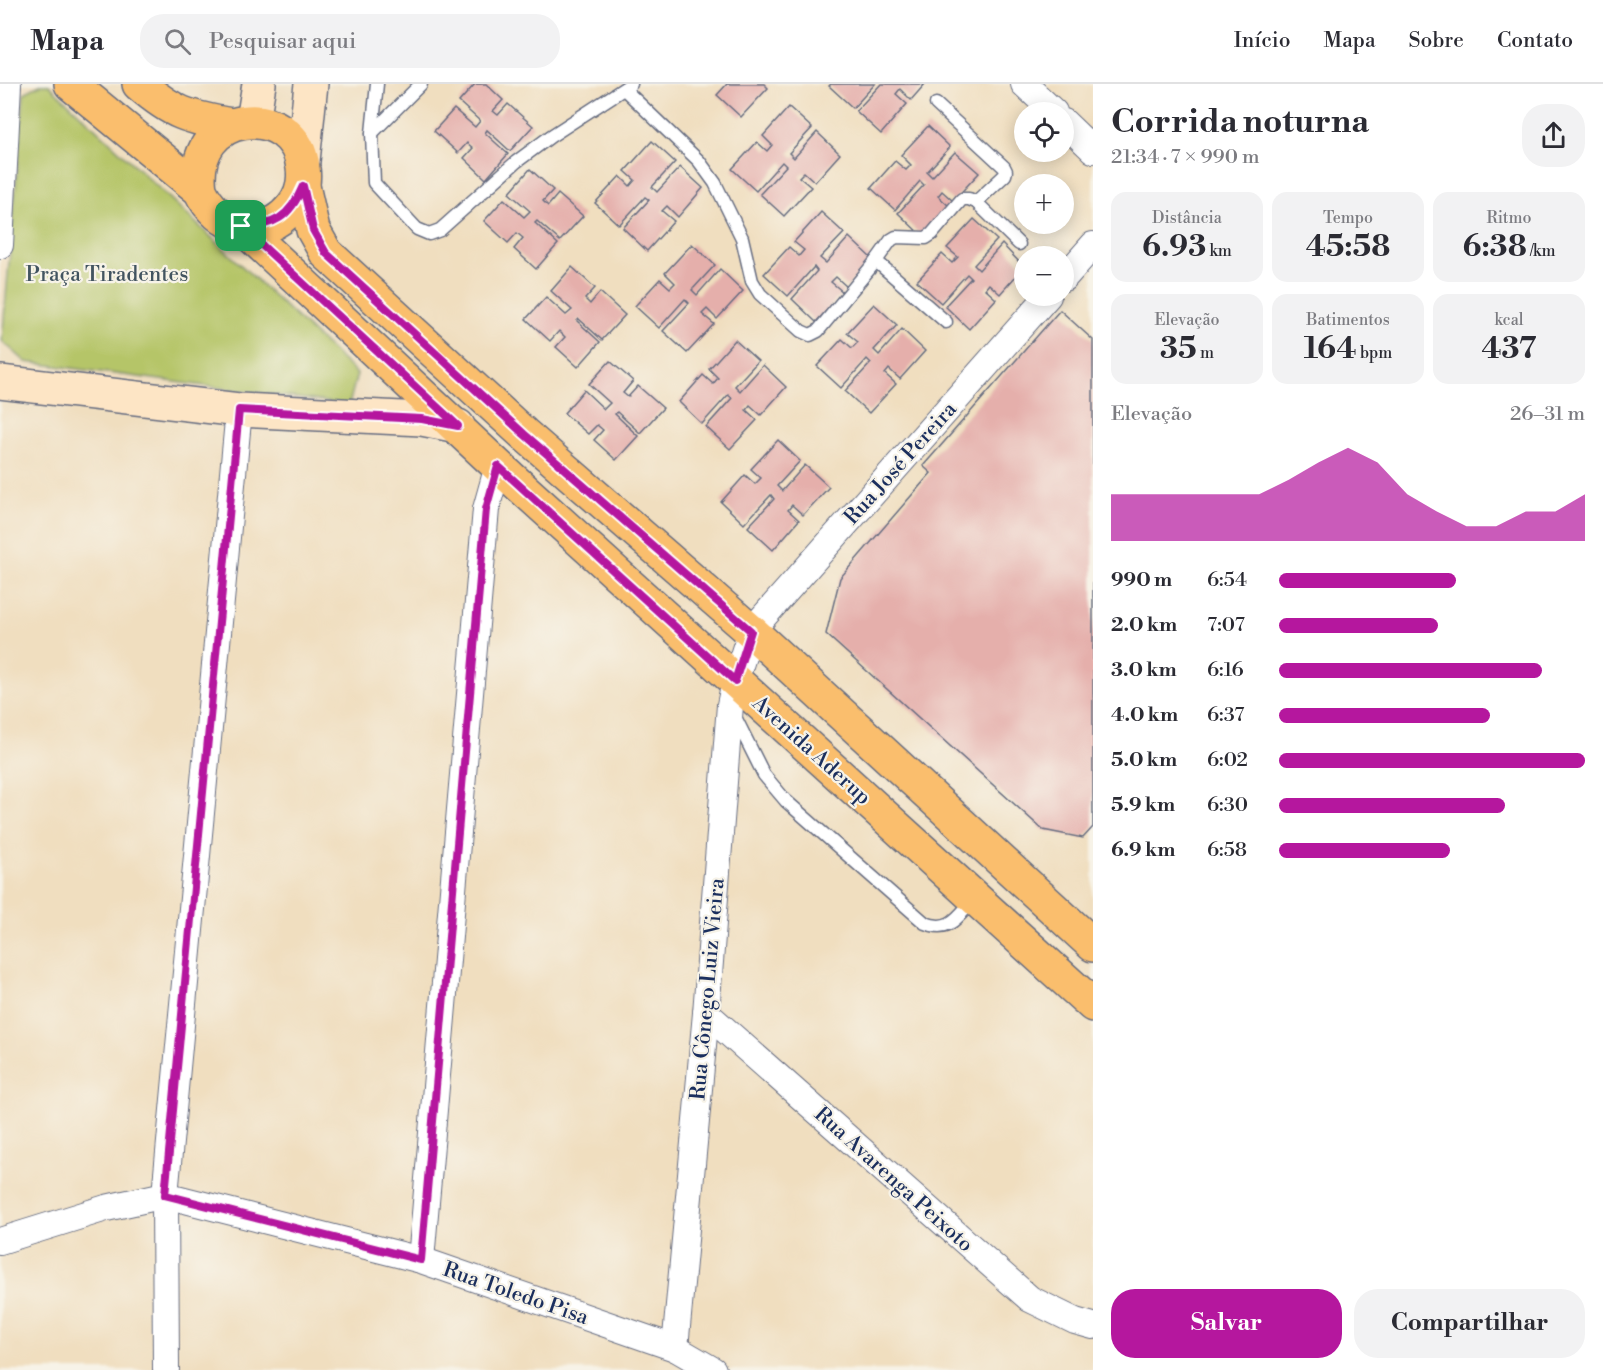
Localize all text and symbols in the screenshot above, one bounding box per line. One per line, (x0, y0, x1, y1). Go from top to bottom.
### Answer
search box (140, 14, 560, 68)
text: Mapa (30, 24, 104, 59)
icon: search (161, 25, 194, 58)
text: Pesquisar aqui (209, 28, 356, 55)
text: Início (1234, 28, 1291, 54)
text: Mapa (1324, 28, 1376, 54)
text: Sobre (1409, 28, 1464, 54)
text: Contato (1497, 28, 1573, 54)
map controls (1014, 102, 1074, 306)
button: locate (1014, 102, 1074, 162)
text: Corrida noturna (1111, 102, 1369, 143)
button: share (1522, 104, 1585, 167)
text: 21:34 · 7 × 990 m (1111, 145, 1260, 170)
button: + (1014, 174, 1074, 234)
pin (215, 200, 266, 251)
text: Distância (1152, 208, 1222, 228)
text: Tempo (1323, 208, 1373, 228)
text: Ritmo (1487, 208, 1531, 228)
icon: arrive (224, 209, 257, 242)
text: 6.93 (1142, 228, 1206, 266)
text: 45:58 (1306, 228, 1390, 266)
text: 6:38 (1462, 228, 1527, 266)
text: km (1206, 241, 1232, 261)
text: /km (1527, 241, 1556, 261)
button: − (1014, 246, 1074, 306)
park label: Praça Tiradentes (26, 262, 188, 288)
text: Elevação (1155, 310, 1219, 330)
text: Batimentos (1306, 310, 1390, 330)
text: kcal (1494, 310, 1524, 330)
text: 35 (1160, 330, 1197, 368)
text: 164 (1304, 330, 1357, 368)
text: 437 (1481, 330, 1537, 368)
text: m (1197, 343, 1214, 363)
text: bpm (1357, 343, 1392, 363)
street label: Rua José Pereira (839, 397, 963, 530)
text: Elevação (1111, 402, 1192, 427)
text: 26–31 m (1510, 402, 1585, 427)
text: 990 m (1111, 568, 1172, 593)
text: 6:54 (1207, 568, 1247, 593)
text: 2.0 km (1111, 613, 1177, 638)
text: 7:07 (1207, 613, 1245, 638)
text: 3.0 km (1111, 658, 1177, 683)
text: 6:16 (1207, 658, 1244, 683)
street label: Avenida Aderup (746, 690, 876, 811)
text: 4.0 km (1111, 703, 1178, 728)
text: 6:37 (1207, 703, 1244, 728)
text: 5.0 km (1111, 748, 1177, 773)
text: 6:02 (1207, 748, 1248, 773)
text: 5.9 km (1111, 793, 1175, 818)
text: 6:30 (1207, 793, 1248, 818)
text: 6.9 km (1111, 838, 1175, 863)
text: 6:58 (1207, 838, 1247, 863)
street label: Rua Cônego Luiz Vieira (685, 877, 731, 1101)
street label: Rua Avarenga Peixoto (808, 1102, 978, 1258)
street label: Rua Toledo Pisa (440, 1257, 592, 1331)
button: Salvar (1111, 1289, 1342, 1358)
button: Compartilhar (1354, 1289, 1585, 1358)

